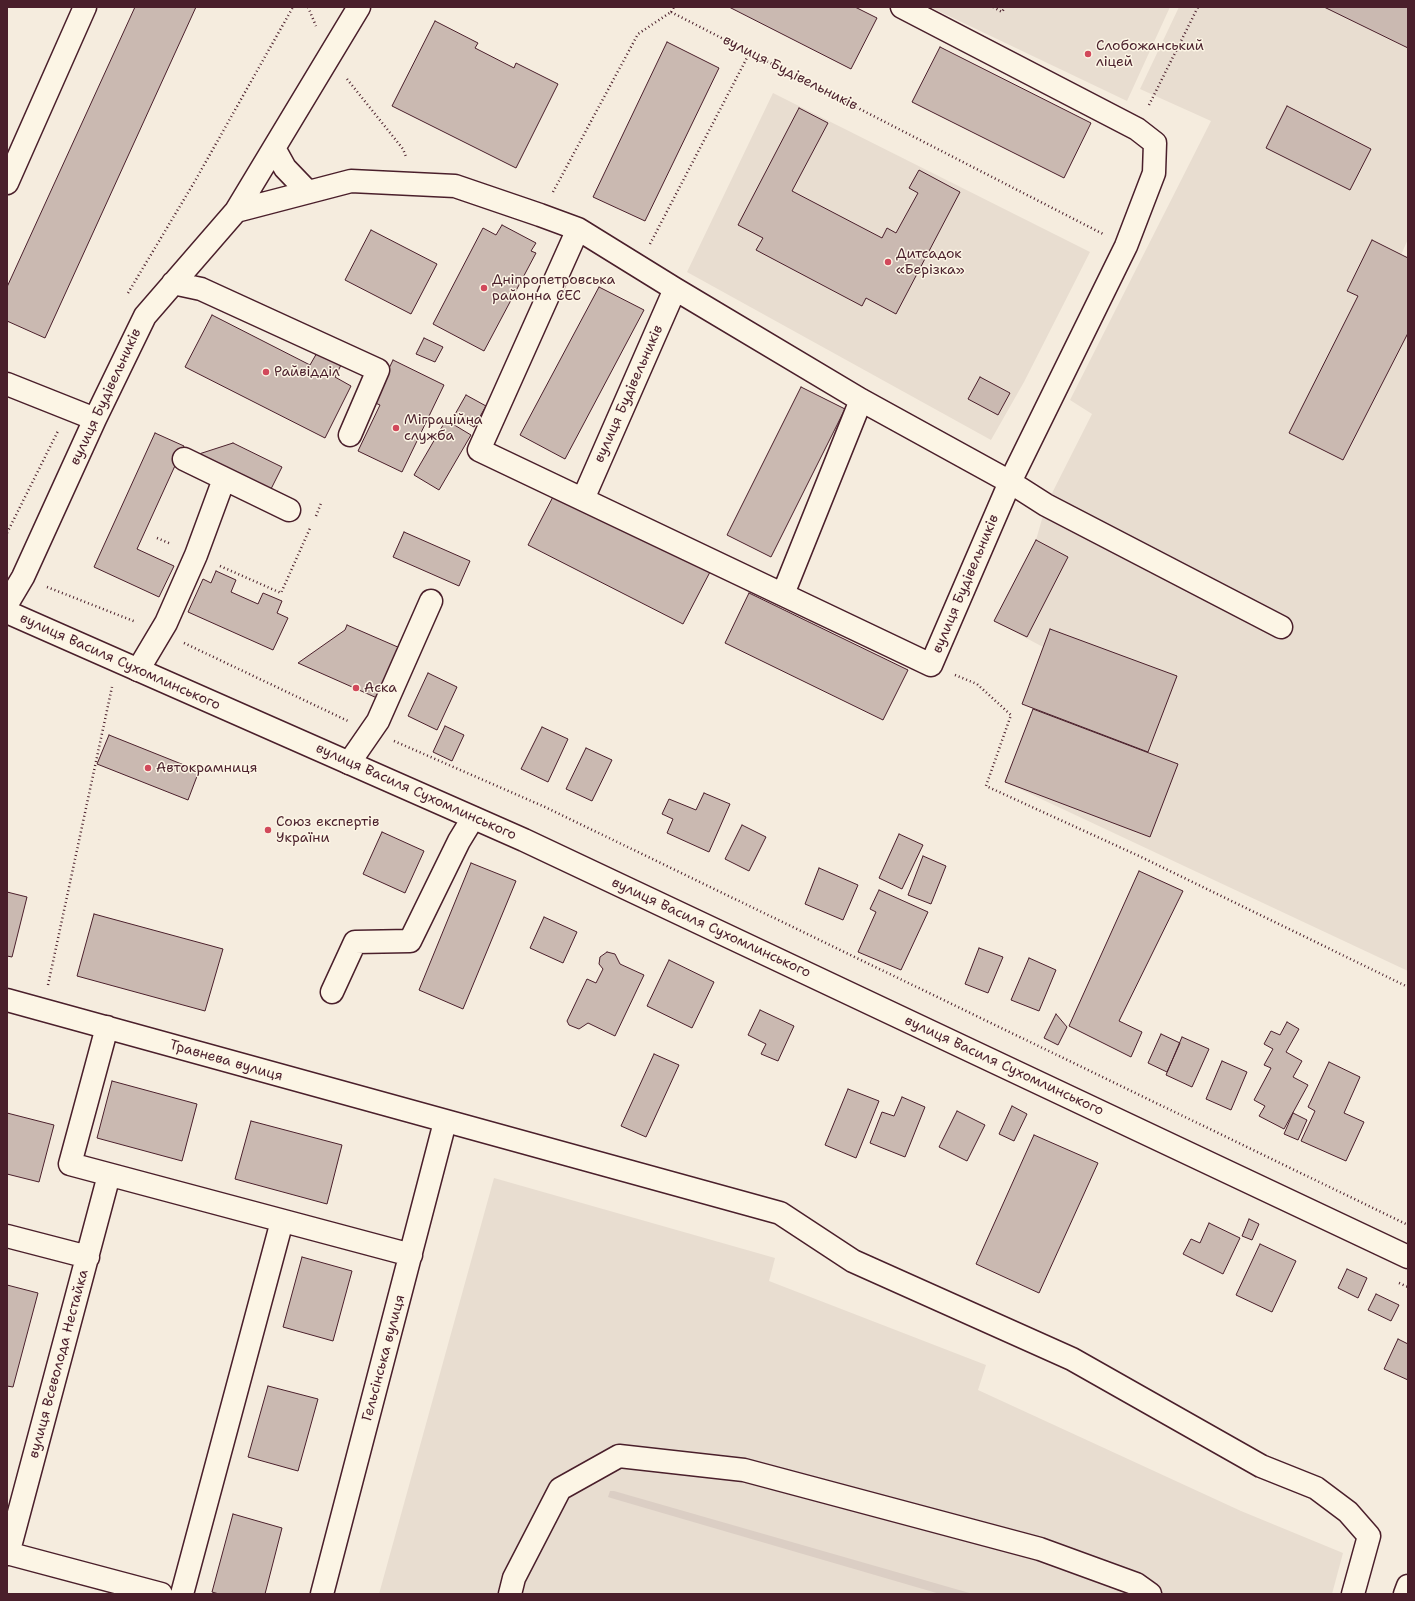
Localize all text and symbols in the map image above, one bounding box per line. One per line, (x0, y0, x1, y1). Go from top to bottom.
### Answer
street label: вулиця Будівельників (720, 32, 860, 114)
place label: Слобожанський ліцей (1096, 38, 1204, 70)
marker: Слобожанський ліцей (1083, 49, 1093, 59)
place label: Дитсадок «Берізка» (896, 246, 965, 278)
marker: Дитсадок «Берізка» (883, 257, 893, 267)
place label: Дніпропетровська районна СЕС (492, 272, 615, 304)
marker: Дніпропетровська районна СЕС (479, 283, 489, 293)
street label: вулиця Будівельників (591, 322, 667, 466)
street label: вулиця Будівельників (67, 326, 145, 468)
place label: Райвідділ (274, 364, 340, 380)
marker: Райвідділ (261, 367, 271, 377)
place label: Міграційна служба (404, 412, 483, 444)
marker: Міграційна служба (391, 423, 401, 433)
street label: вулиця Будівельників (929, 512, 1003, 656)
street label: вулиця Василя Сухомлинського (17, 610, 223, 714)
place label: Аска (364, 680, 397, 696)
marker: Аска (351, 683, 361, 693)
street label: вулиця Василя Сухомлинського (313, 740, 519, 844)
place label: Автокрамниця (156, 760, 257, 776)
marker: Автокрамниця (143, 763, 153, 773)
place label: Союз експертів України (276, 814, 379, 846)
marker: Союз експертів України (263, 825, 273, 835)
street label: вулиця Василя Сухомлинського (609, 874, 813, 982)
street label: вулиця Василя Сухомлинського (902, 1012, 1106, 1120)
street label: Травнева вулиця (167, 1037, 285, 1085)
street label: вулиця Всеволода Нестайка (26, 1268, 92, 1460)
street label: Гельсінська вулиця (359, 1293, 409, 1423)

